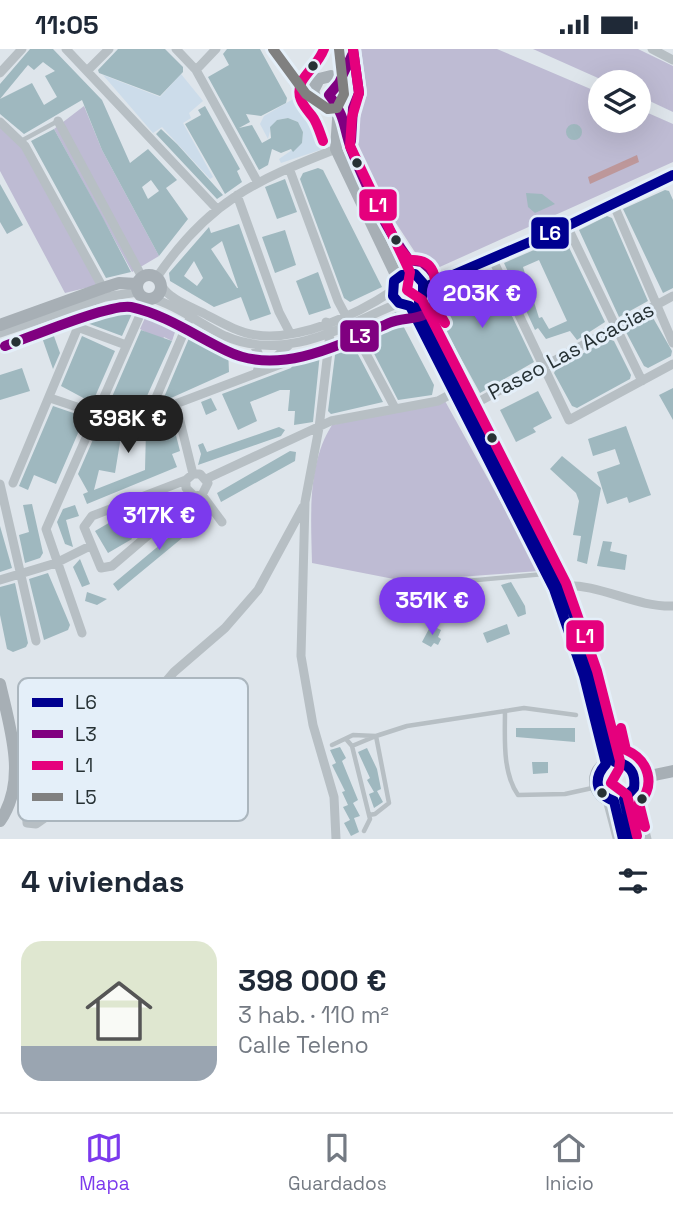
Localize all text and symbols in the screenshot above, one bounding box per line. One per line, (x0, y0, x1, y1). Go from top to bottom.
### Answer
text: 11:05 (35, 8, 99, 42)
unlabelled marker (306, 59, 320, 73)
map controls (588, 70, 651, 133)
button: layers (588, 70, 651, 133)
unlabelled marker (350, 156, 364, 170)
line badge: L1 (358, 188, 398, 222)
text: L1 (369, 193, 387, 218)
line badge: L6 (530, 216, 570, 250)
text: L6 (539, 221, 561, 246)
unlabelled marker (389, 233, 403, 247)
pin: 203K € (425, 271, 539, 330)
text: 203K € (443, 278, 521, 308)
street label: Paseo Las Acacias (483, 295, 658, 406)
line badge: L3 (339, 319, 380, 353)
text: L3 (349, 324, 371, 349)
unlabelled marker (9, 335, 23, 349)
pin: 398K € (71, 395, 185, 455)
text: 398K € (89, 403, 167, 433)
unlabelled marker (485, 431, 499, 445)
pin: 317K € (102, 493, 216, 552)
text: 317K € (123, 500, 195, 530)
pin: 351K € (375, 577, 489, 637)
text: 351K € (395, 585, 469, 615)
line badge: L1 (565, 619, 605, 653)
text: L1 (576, 624, 594, 649)
legend (18, 678, 248, 821)
text: L6 (75, 690, 97, 715)
text: L3 (75, 722, 97, 747)
text: L1 (75, 753, 93, 778)
text: L5 (75, 785, 97, 810)
unlabelled marker (595, 786, 609, 800)
unlabelled marker (635, 792, 649, 806)
text: 4 viviendas (21, 862, 184, 901)
icon: filters (614, 862, 652, 900)
text: 398 000 € (238, 961, 387, 1000)
icon: home (77, 969, 161, 1053)
text: 3 hab. · 110 m² (238, 1000, 389, 1030)
text: Calle Teleno (238, 1030, 369, 1060)
tab: Mapa (79, 1129, 130, 1196)
tab: Guardados (288, 1129, 387, 1196)
tab: Inicio (545, 1129, 594, 1196)

